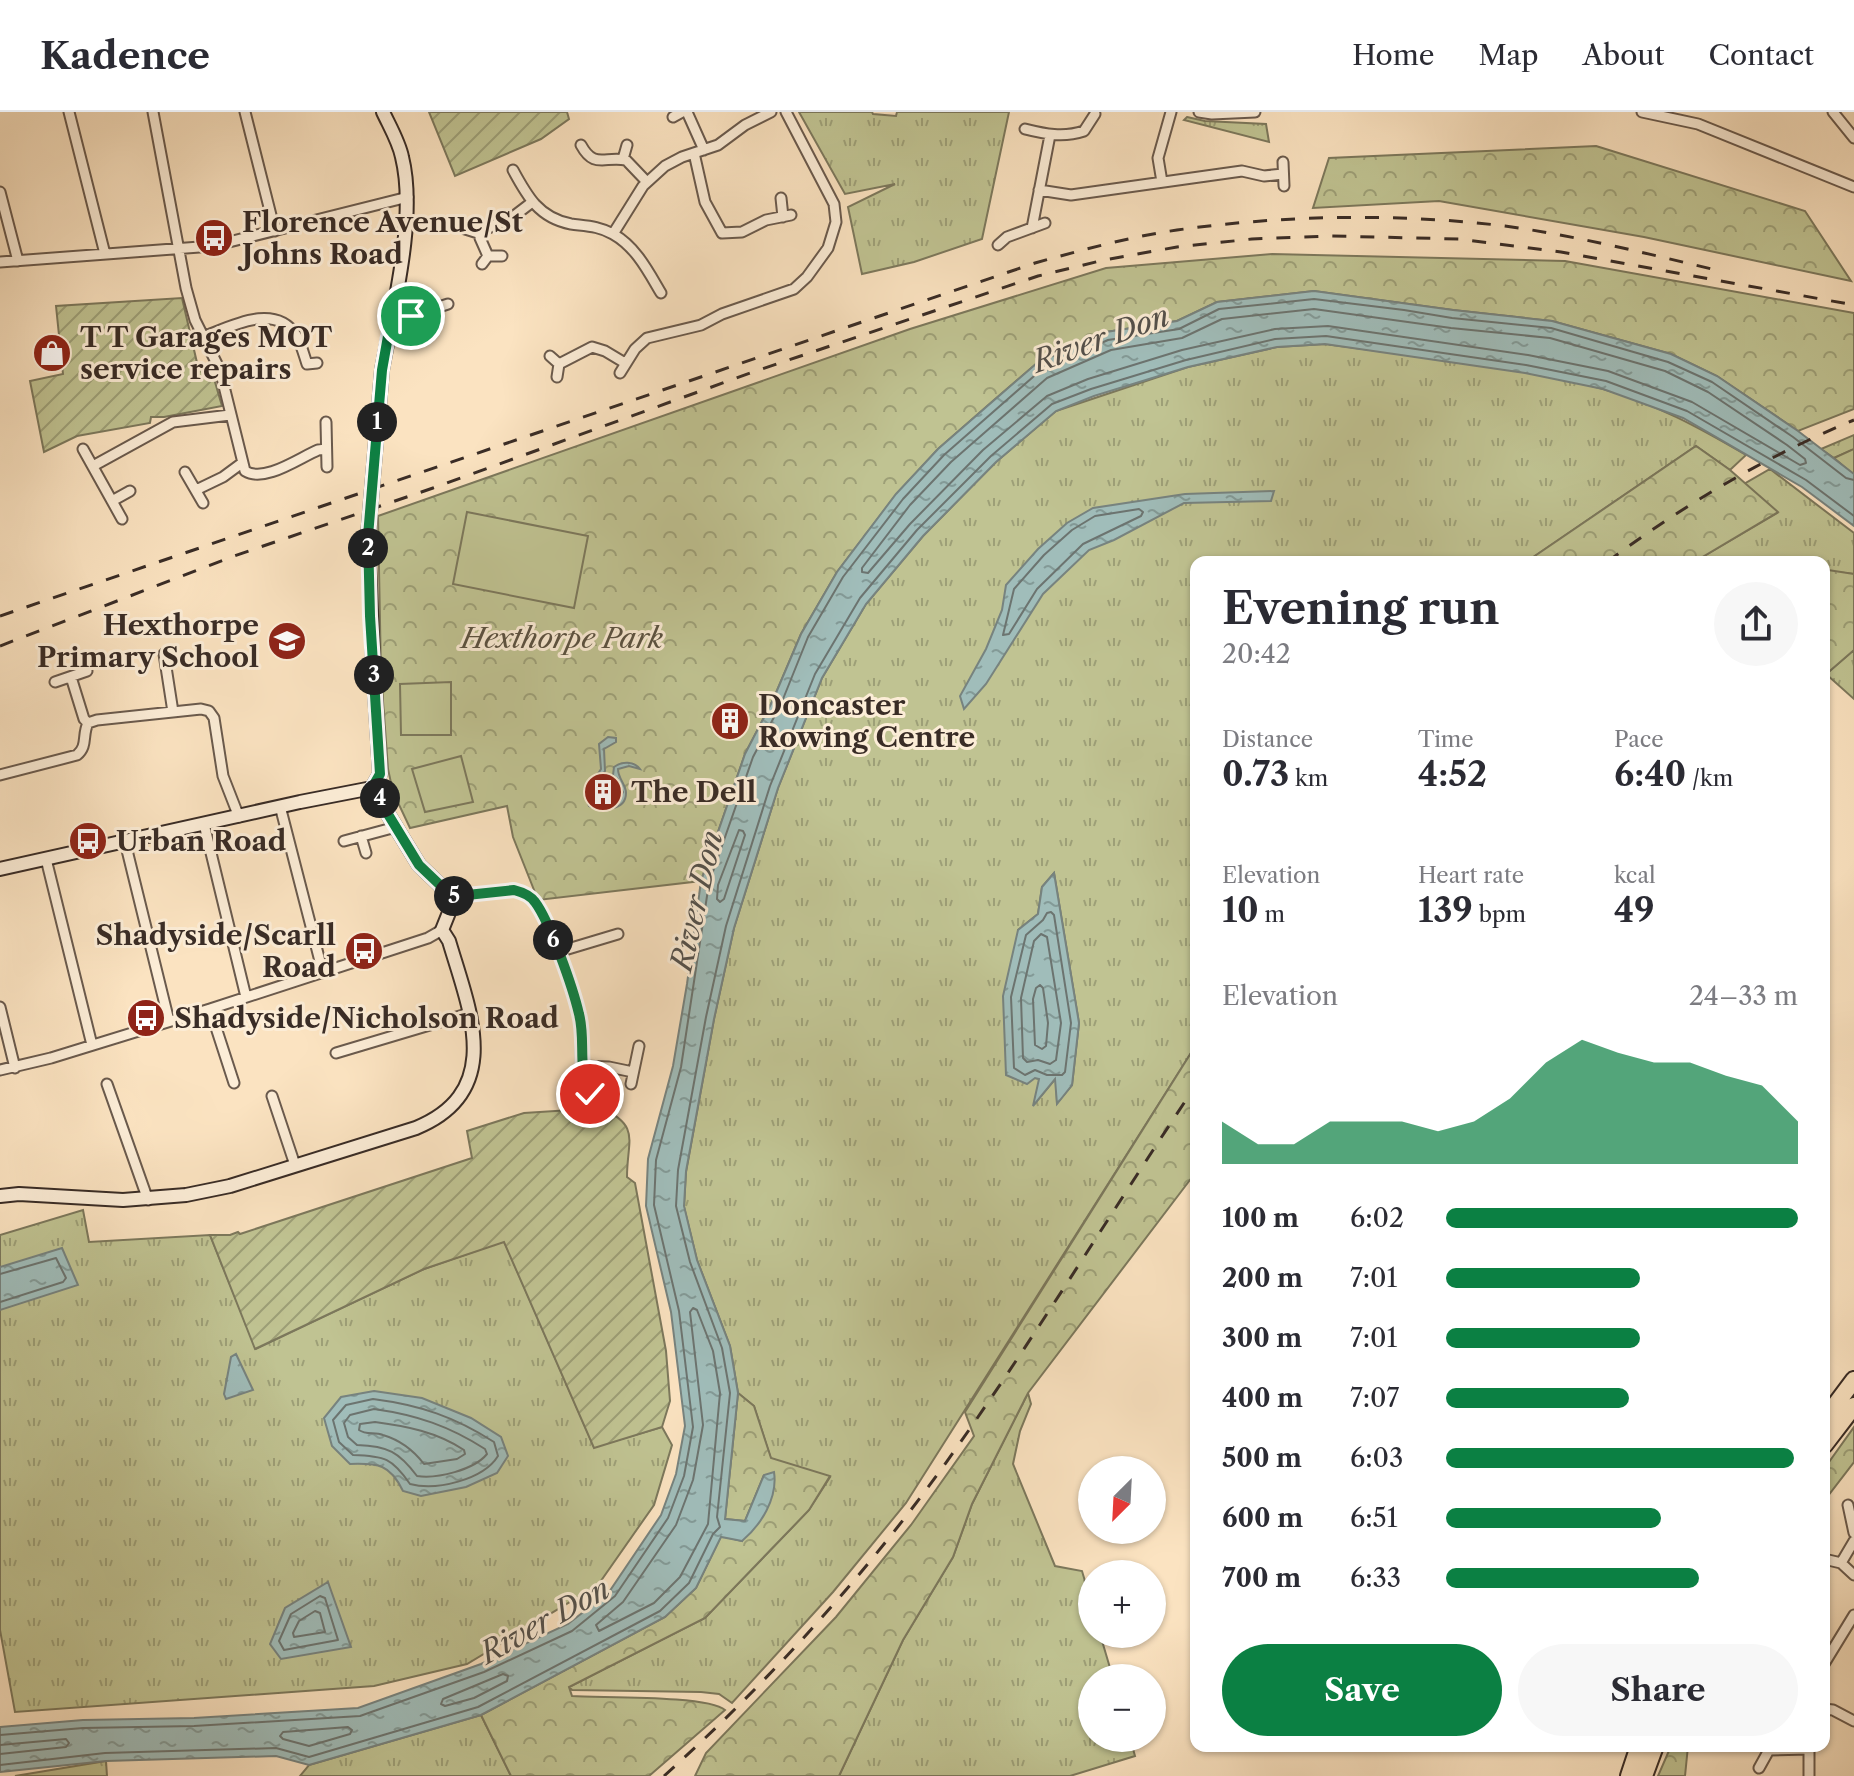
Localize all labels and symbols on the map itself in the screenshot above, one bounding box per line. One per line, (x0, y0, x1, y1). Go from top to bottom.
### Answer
place label: Florence Avenue/St Johns Road (237, 205, 524, 271)
bus stop icon: Florence Avenue/St Johns Road (193, 217, 235, 259)
pin (377, 282, 445, 350)
water label: River Don (1025, 297, 1174, 381)
place label: T T Garages MOT service repairs (80, 320, 333, 386)
shop icon: T T Garages MOT service repairs (31, 332, 73, 374)
pin: 1 (357, 402, 397, 442)
pin: 2 (348, 528, 388, 568)
place label: Hexthorpe Primary School (37, 608, 259, 674)
school or university icon: Hexthorpe Primary School (266, 620, 308, 662)
park label: Hexthorpe Park (459, 621, 664, 655)
pin: 3 (354, 655, 394, 695)
place label: Doncaster Rowing Centre (758, 688, 975, 754)
building icon: Doncaster Rowing Centre (709, 700, 751, 742)
building icon: The Dell (582, 771, 624, 813)
place label: The Dell (631, 775, 756, 809)
pin: 4 (360, 778, 400, 818)
bus stop icon: Urban Road (67, 820, 109, 862)
place label: Urban Road (116, 824, 287, 858)
water label: River Don (662, 827, 731, 977)
pin: 5 (434, 876, 474, 916)
place label: Shadyside/Scarll Road (95, 918, 336, 984)
pin: 6 (533, 920, 573, 960)
bus stop icon: Shadyside/Scarll Road (343, 930, 385, 972)
bus stop icon: Shadyside/Nicholson Road (125, 997, 167, 1039)
place label: Shadyside/Nicholson Road (174, 1001, 559, 1035)
pin (556, 1060, 624, 1128)
north arrow (1078, 1456, 1166, 1544)
water label: River Don (472, 1570, 616, 1672)

